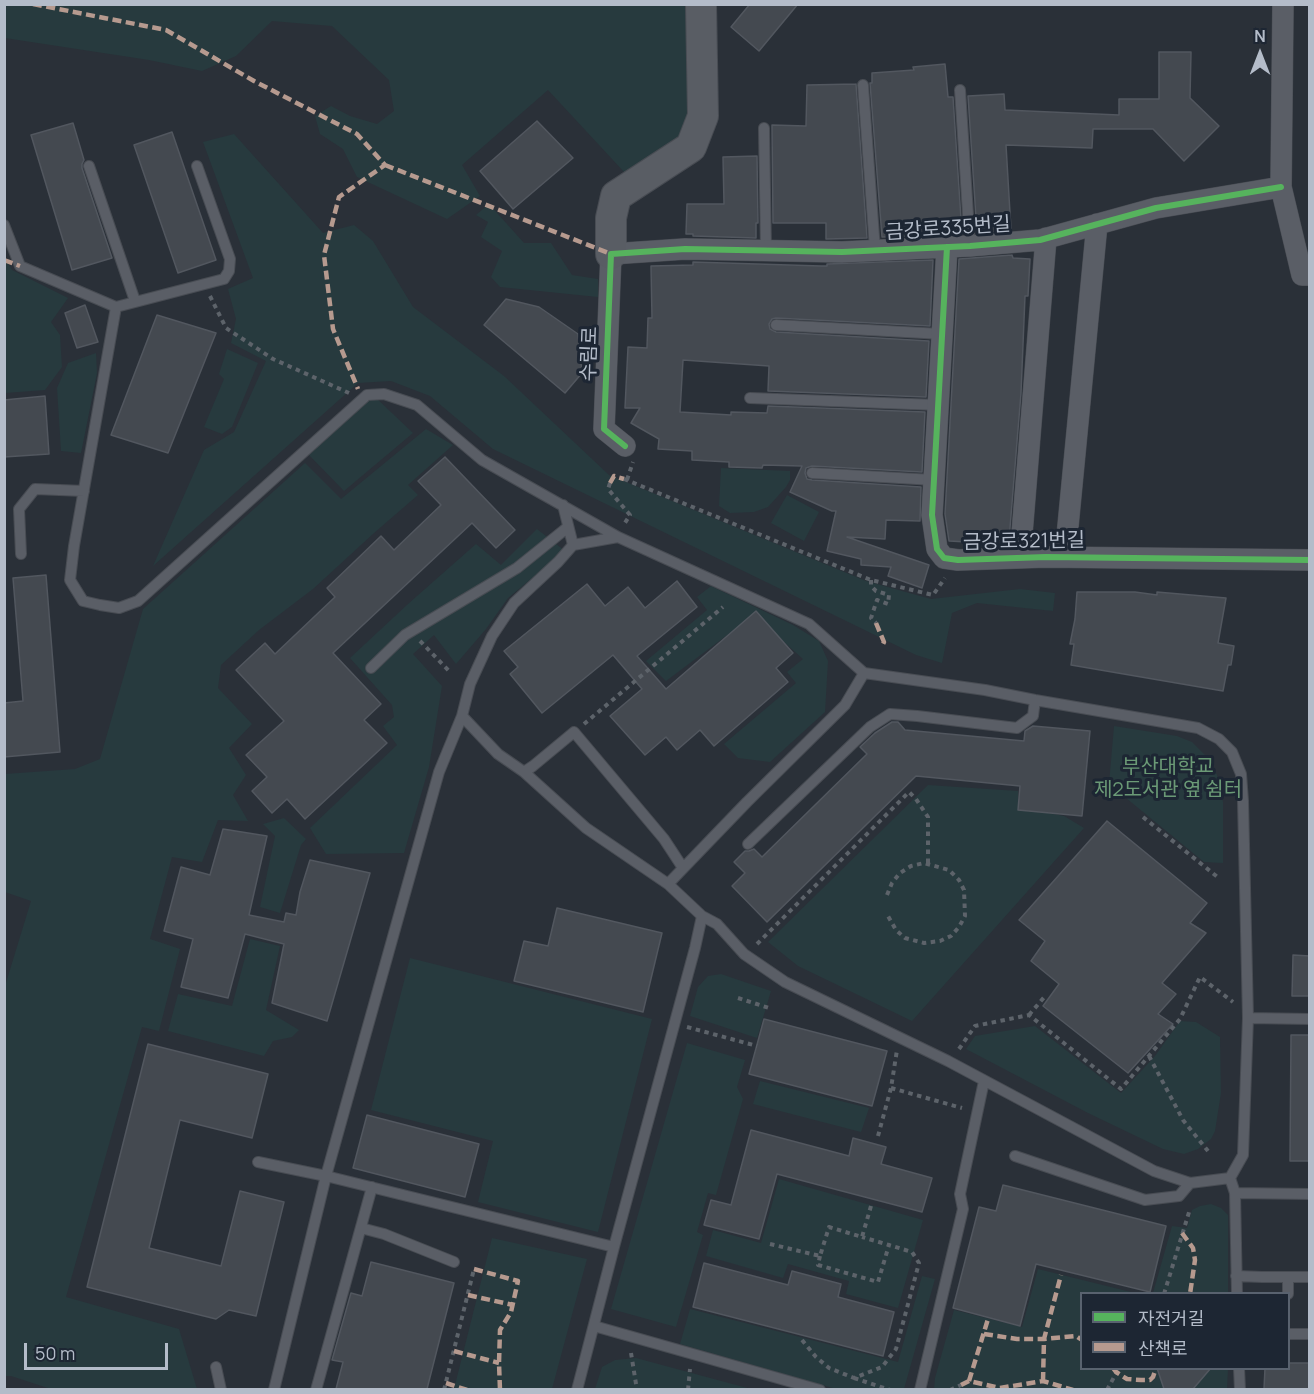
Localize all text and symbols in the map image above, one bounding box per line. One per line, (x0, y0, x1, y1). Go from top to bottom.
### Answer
north arrow (1230, 24, 1290, 84)
text: N (1254, 25, 1266, 47)
street label: 금강로335번길 (884, 213, 1012, 245)
street label: 수림로 (577, 326, 603, 382)
street label: 금강로321번길 (963, 529, 1085, 555)
park label: 부산대학교 제2도서관 옆 쉼터 (1094, 755, 1242, 802)
legend (1080, 1292, 1290, 1370)
text: 자전거길 (1138, 1306, 1204, 1330)
scale bar (27, 1331, 171, 1369)
text: 산책로 (1138, 1336, 1188, 1360)
text: 50 m (35, 1341, 75, 1365)

